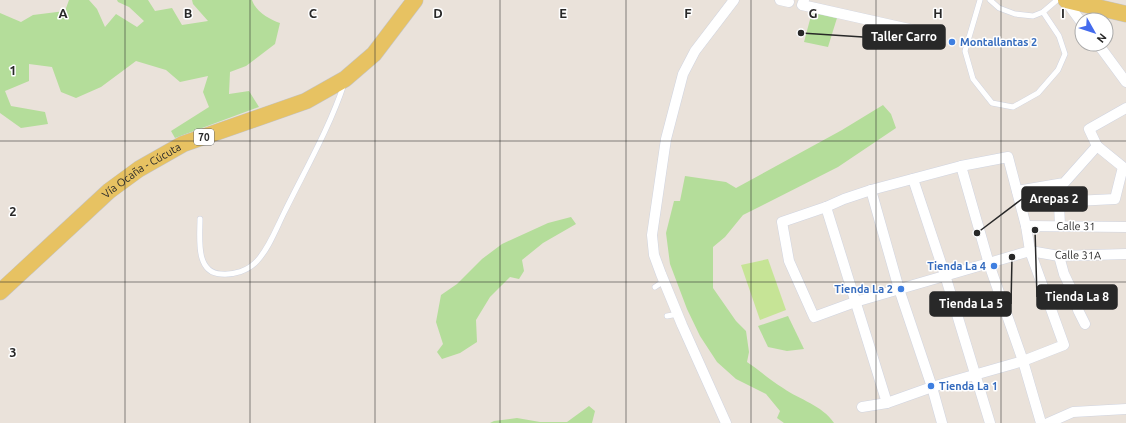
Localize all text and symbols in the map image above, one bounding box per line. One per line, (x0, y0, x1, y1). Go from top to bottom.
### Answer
text: A (58, 6, 68, 20)
text: B (184, 6, 193, 20)
text: C (309, 6, 318, 20)
text: D (433, 6, 443, 20)
text: E (559, 6, 567, 20)
text: F (684, 6, 692, 20)
text: G (809, 6, 818, 20)
text: H (933, 6, 943, 20)
text: I (1061, 6, 1065, 20)
north arrow (1074, 12, 1114, 52)
callout: Taller Carro (863, 25, 945, 49)
text: Taller Carro (871, 30, 937, 43)
text: N (1095, 31, 1109, 45)
place label: Montallantas 2 (960, 36, 1037, 48)
marker: Montallantas 2 (947, 37, 957, 47)
text: 1 (9, 63, 17, 77)
road number: 70 (194, 129, 214, 145)
street label: Vía Ocaña - Cúcuta (99, 140, 183, 201)
callout: Arepas 2 (1022, 187, 1087, 211)
text: Arepas 2 (1029, 192, 1079, 205)
text: 2 (9, 204, 17, 218)
street label: Calle 31 (1056, 220, 1096, 232)
street label: Calle 31A (1055, 249, 1102, 261)
place label: Tienda La 4 (927, 260, 986, 272)
marker: Tienda La 4 (989, 261, 999, 271)
place label: Tienda La 2 (834, 283, 893, 295)
marker: Tienda La 2 (896, 284, 906, 294)
callout: Tienda La 8 (1037, 285, 1117, 309)
text: Tienda La 8 (1045, 290, 1109, 303)
callout: Tienda La 5 (930, 292, 1011, 316)
text: Tienda La 5 (939, 297, 1003, 310)
text: 3 (9, 345, 17, 359)
place label: Tienda La 1 (939, 380, 998, 392)
marker: Tienda La 1 (926, 381, 936, 391)

